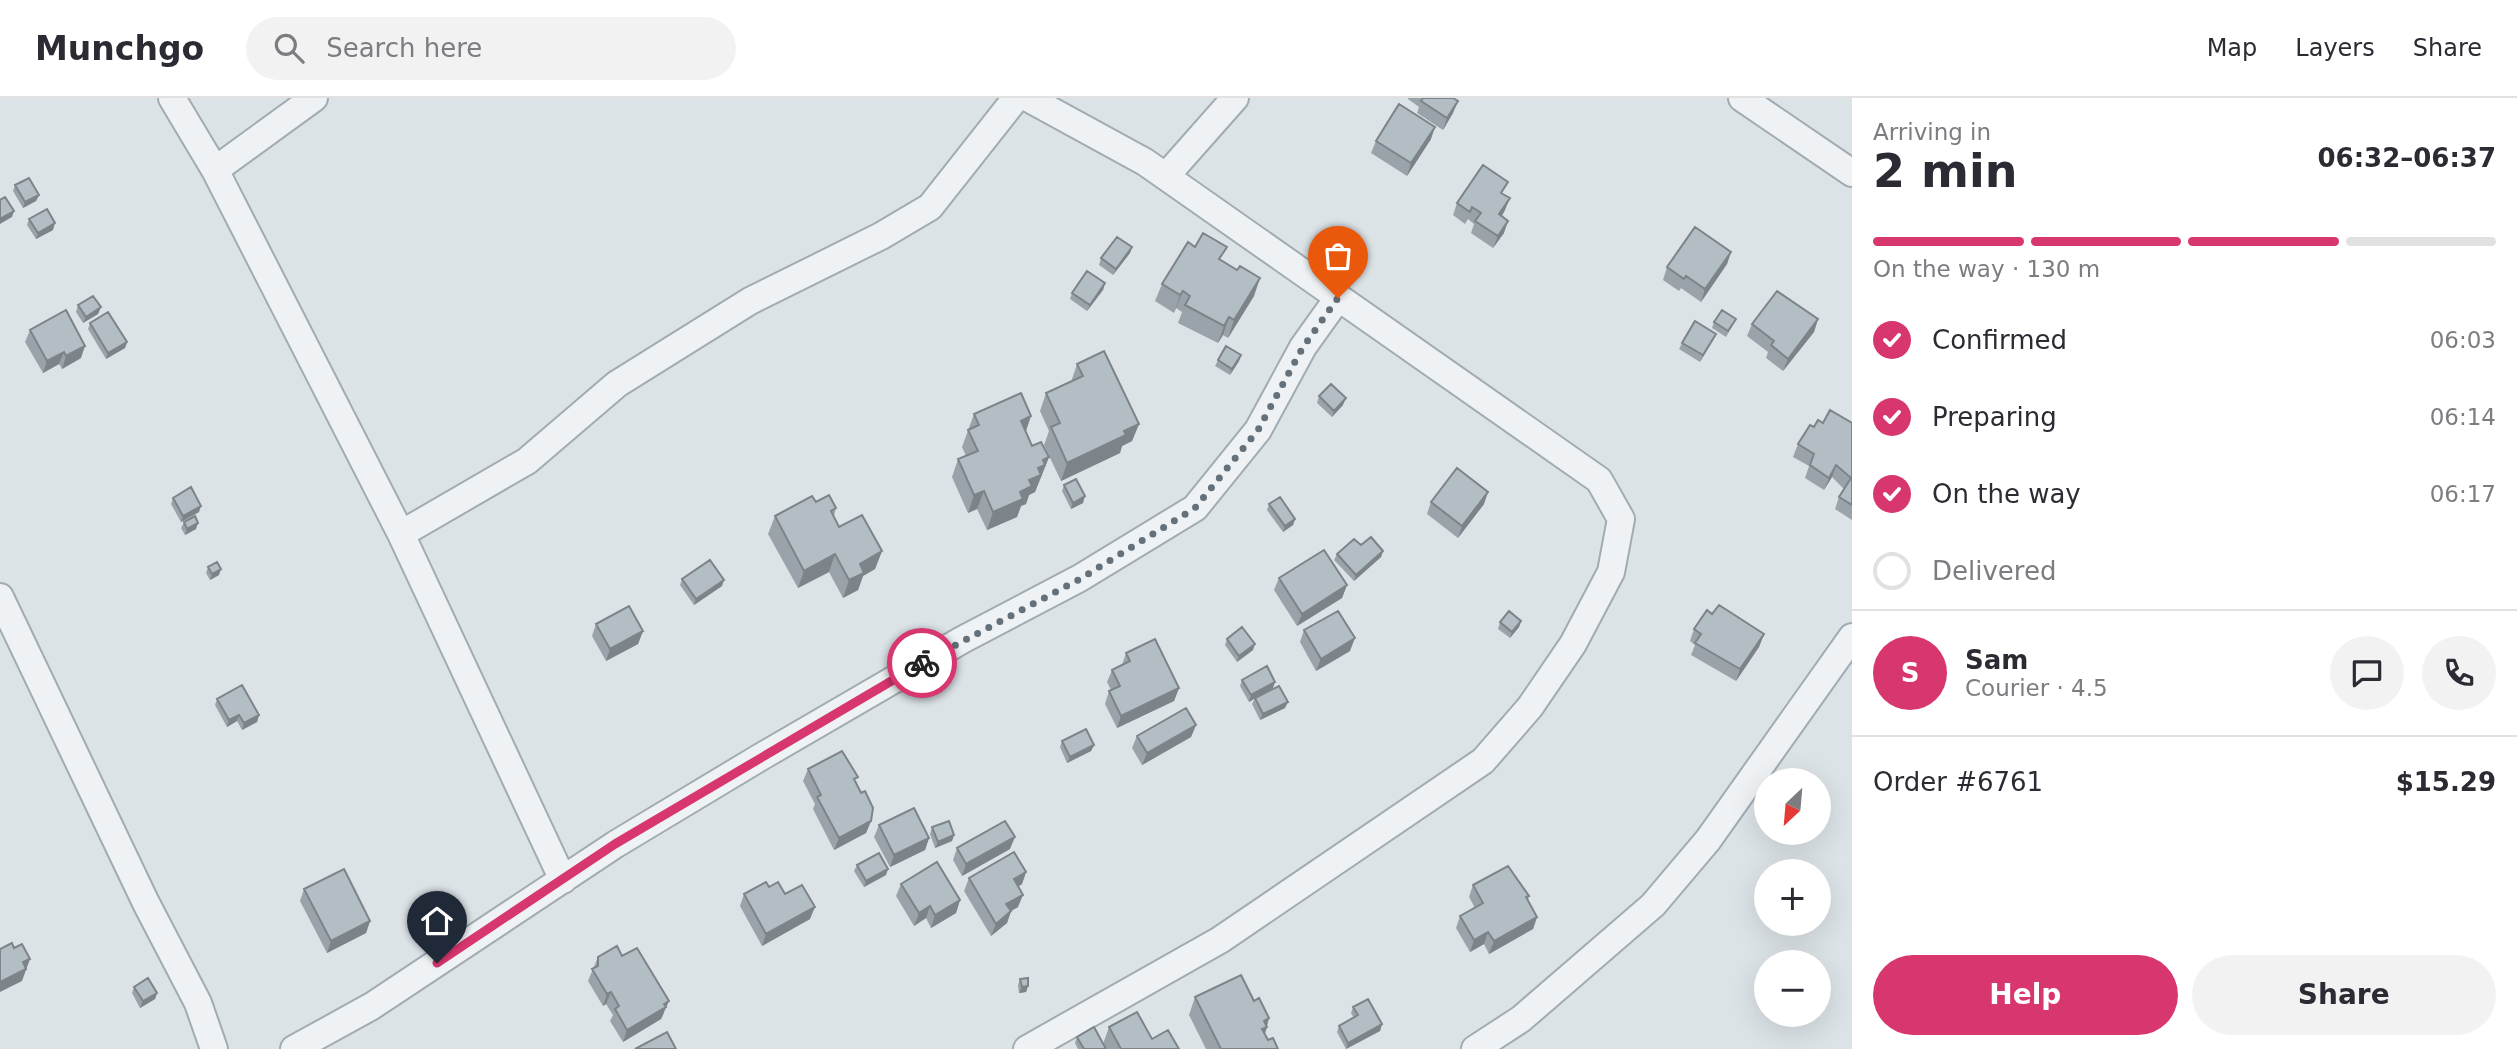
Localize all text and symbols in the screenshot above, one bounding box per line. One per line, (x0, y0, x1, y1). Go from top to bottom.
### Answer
search box (246, 17, 736, 80)
text: Munchgo (35, 29, 204, 68)
icon: search (270, 29, 308, 67)
text: Search here (326, 33, 482, 63)
text: Map (2207, 34, 2257, 62)
text: Layers (2295, 34, 2375, 62)
text: Share (2413, 34, 2482, 62)
text: Arriving in (1873, 119, 1991, 145)
text: 06:32–06:37 (2317, 143, 2496, 173)
text: 2 min (1873, 144, 2017, 198)
pin (1308, 226, 1368, 298)
icon: bag (1319, 237, 1357, 275)
text: On the way · 130 m (1873, 256, 2100, 282)
icon: check (1873, 321, 1911, 359)
text: Confirmed (1932, 325, 2067, 355)
text: 06:03 (2430, 327, 2496, 353)
icon: check (1873, 398, 1911, 436)
text: Preparing (1932, 402, 2057, 432)
text: 06:14 (2430, 404, 2496, 430)
icon: check (1873, 475, 1911, 513)
text: On the way (1932, 479, 2081, 509)
text: 06:17 (2430, 481, 2496, 507)
text: Delivered (1932, 556, 2056, 586)
courier (887, 628, 957, 698)
button: chat (2330, 636, 2404, 710)
button: phone (2422, 636, 2496, 710)
icon: bike (903, 644, 941, 682)
text: Sam (1965, 645, 2028, 675)
text: S (1901, 658, 1919, 688)
text: Courier · 4.5 (1965, 675, 2108, 701)
text: Order #6761 (1873, 767, 2043, 797)
text: $15.29 (2396, 767, 2496, 797)
north arrow (1754, 768, 1830, 845)
map controls (1754, 768, 1831, 1027)
button: + (1754, 859, 1831, 936)
pin (407, 891, 467, 963)
icon: home (418, 902, 456, 940)
button: − (1754, 950, 1831, 1027)
button: Help (1873, 955, 2178, 1035)
button: Share (2192, 955, 2496, 1035)

